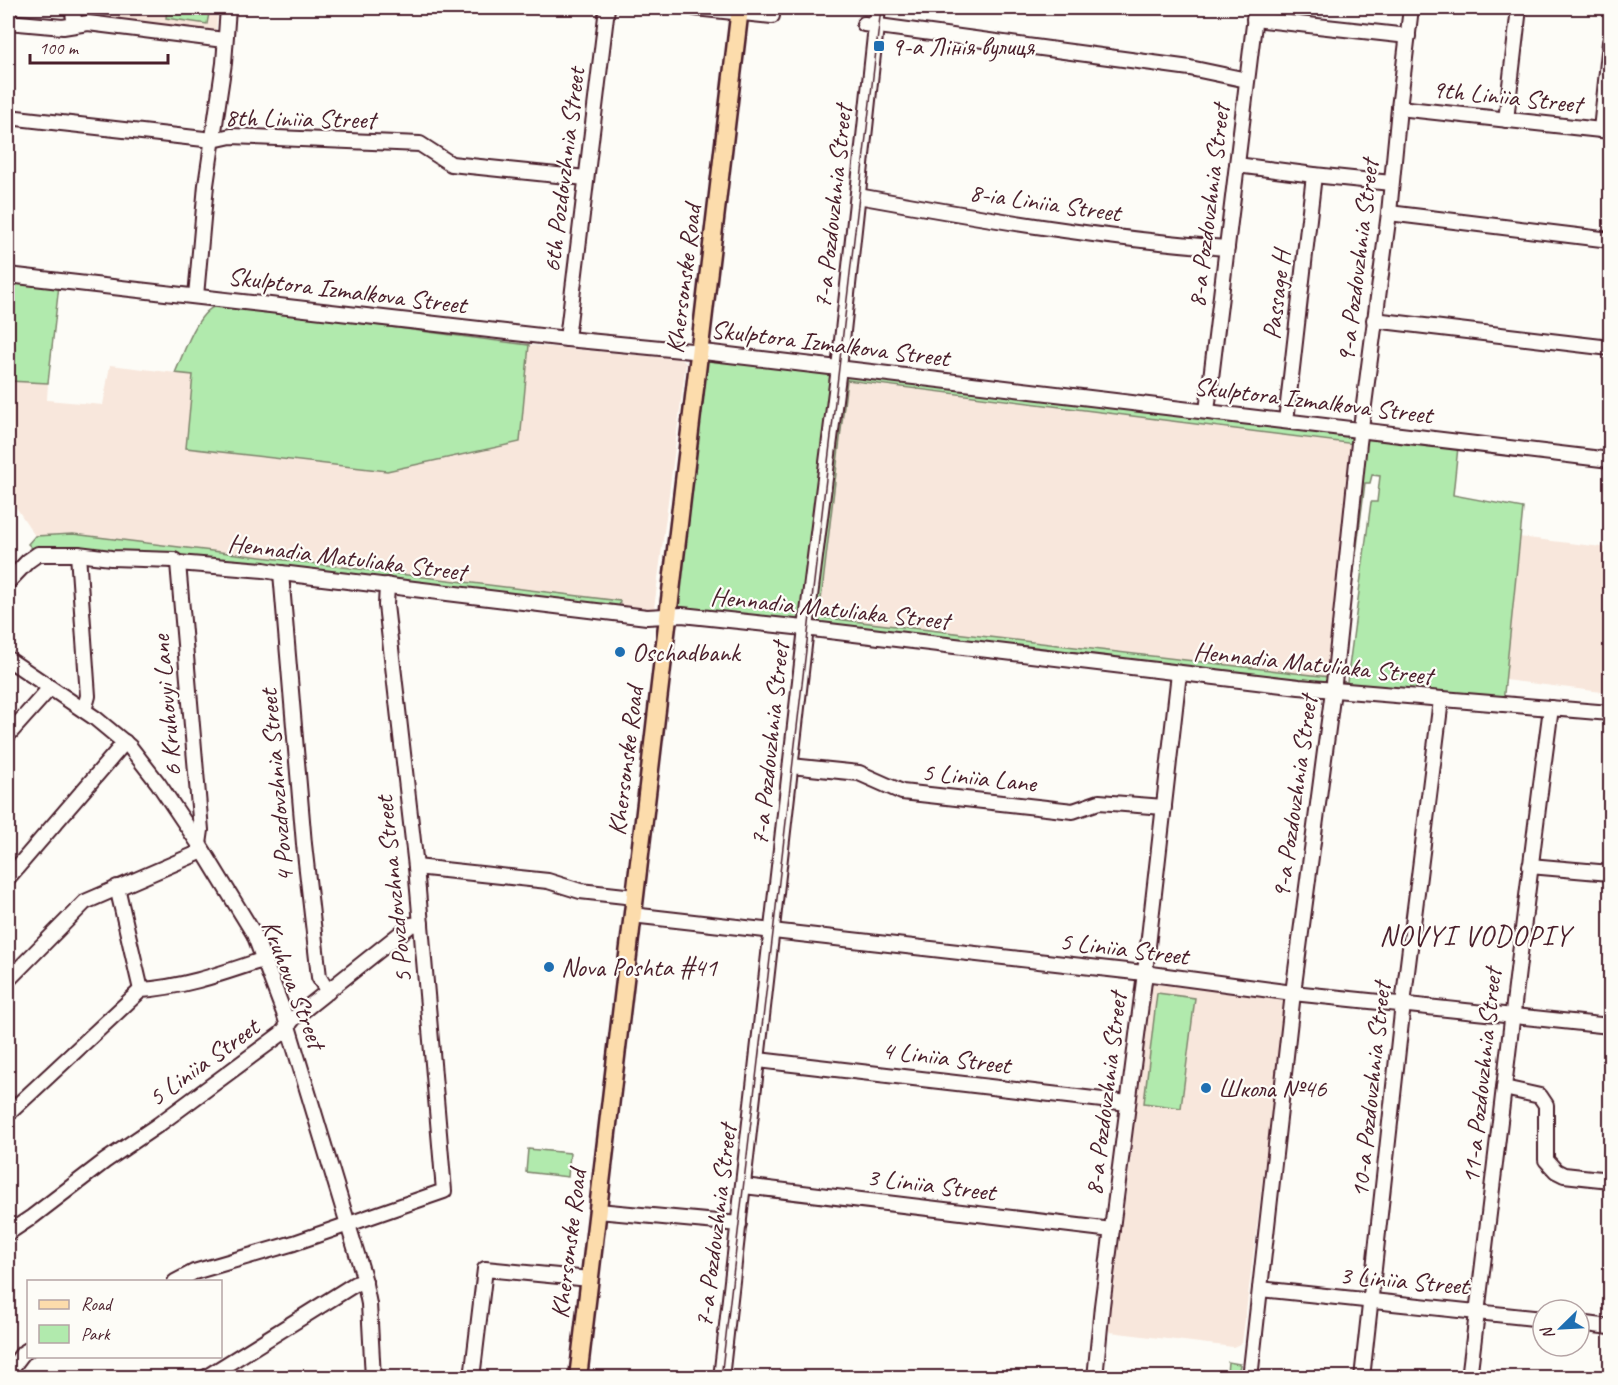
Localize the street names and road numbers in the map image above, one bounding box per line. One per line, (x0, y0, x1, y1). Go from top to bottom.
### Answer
street label: 6th Pozdovzhnia Street (535, 64, 593, 274)
street label: 9th Liniia Street (1430, 72, 1587, 121)
street label: 8-a Pozdovzhnia Street (1180, 99, 1238, 310)
street label: 7-a Pozdovzhnia Street (805, 100, 860, 310)
street label: 8th Liniia Street (225, 101, 379, 136)
street label: 9-a Pozdovzhnia Street (1329, 154, 1387, 365)
street label: 8-ia Liniia Street (967, 176, 1125, 230)
street label: Khersonske Road (658, 199, 709, 355)
street label: Passage H (1255, 244, 1299, 341)
street label: Skulptora Izmalkova Street (226, 260, 470, 322)
street label: Skulptora Izmalkova Street (709, 313, 953, 375)
street label: Skulptora Izmalkova Street (1192, 370, 1436, 432)
street label: Hennadia Matuliaka Street (226, 527, 471, 589)
street label: Hennadia Matuliaka Street (709, 580, 954, 638)
street label: 6 Kruhovyi Lane (144, 632, 189, 778)
street label: Hennadia Matuliaka Street (1192, 635, 1437, 693)
street label: 7-a Pozdovzhnia Street (742, 637, 797, 847)
street label: Khersonske Road (600, 681, 651, 837)
street label: 4 Povzdovzhnia Street (251, 686, 301, 884)
street label: 9-a Pozdovzhnia Street (1264, 690, 1326, 901)
street label: 5 Liniia Lane (920, 755, 1039, 800)
street label: 5 Povzdovzhna Street (367, 792, 420, 985)
street label: Kruhova Street (254, 915, 334, 1056)
street label: 5 Liniia Street (1058, 924, 1193, 973)
street label: 11-a Pozdovzhnia Street (1454, 964, 1510, 1185)
street label: 10-a Pozdovzhnia Street (1343, 978, 1399, 1199)
street label: 8-a Pozdovzhnia Street (1077, 987, 1135, 1198)
street label: 5 Liniia Street (141, 1010, 267, 1114)
street label: 4 Liniia Street (880, 1033, 1015, 1082)
street label: 7-a Pozdovzhnia Street (687, 1119, 745, 1330)
street label: 3 Liniia Street (865, 1160, 1000, 1209)
street label: Khersonske Road (543, 1164, 594, 1320)
street label: 3 Liniia Street (1338, 1258, 1472, 1303)

